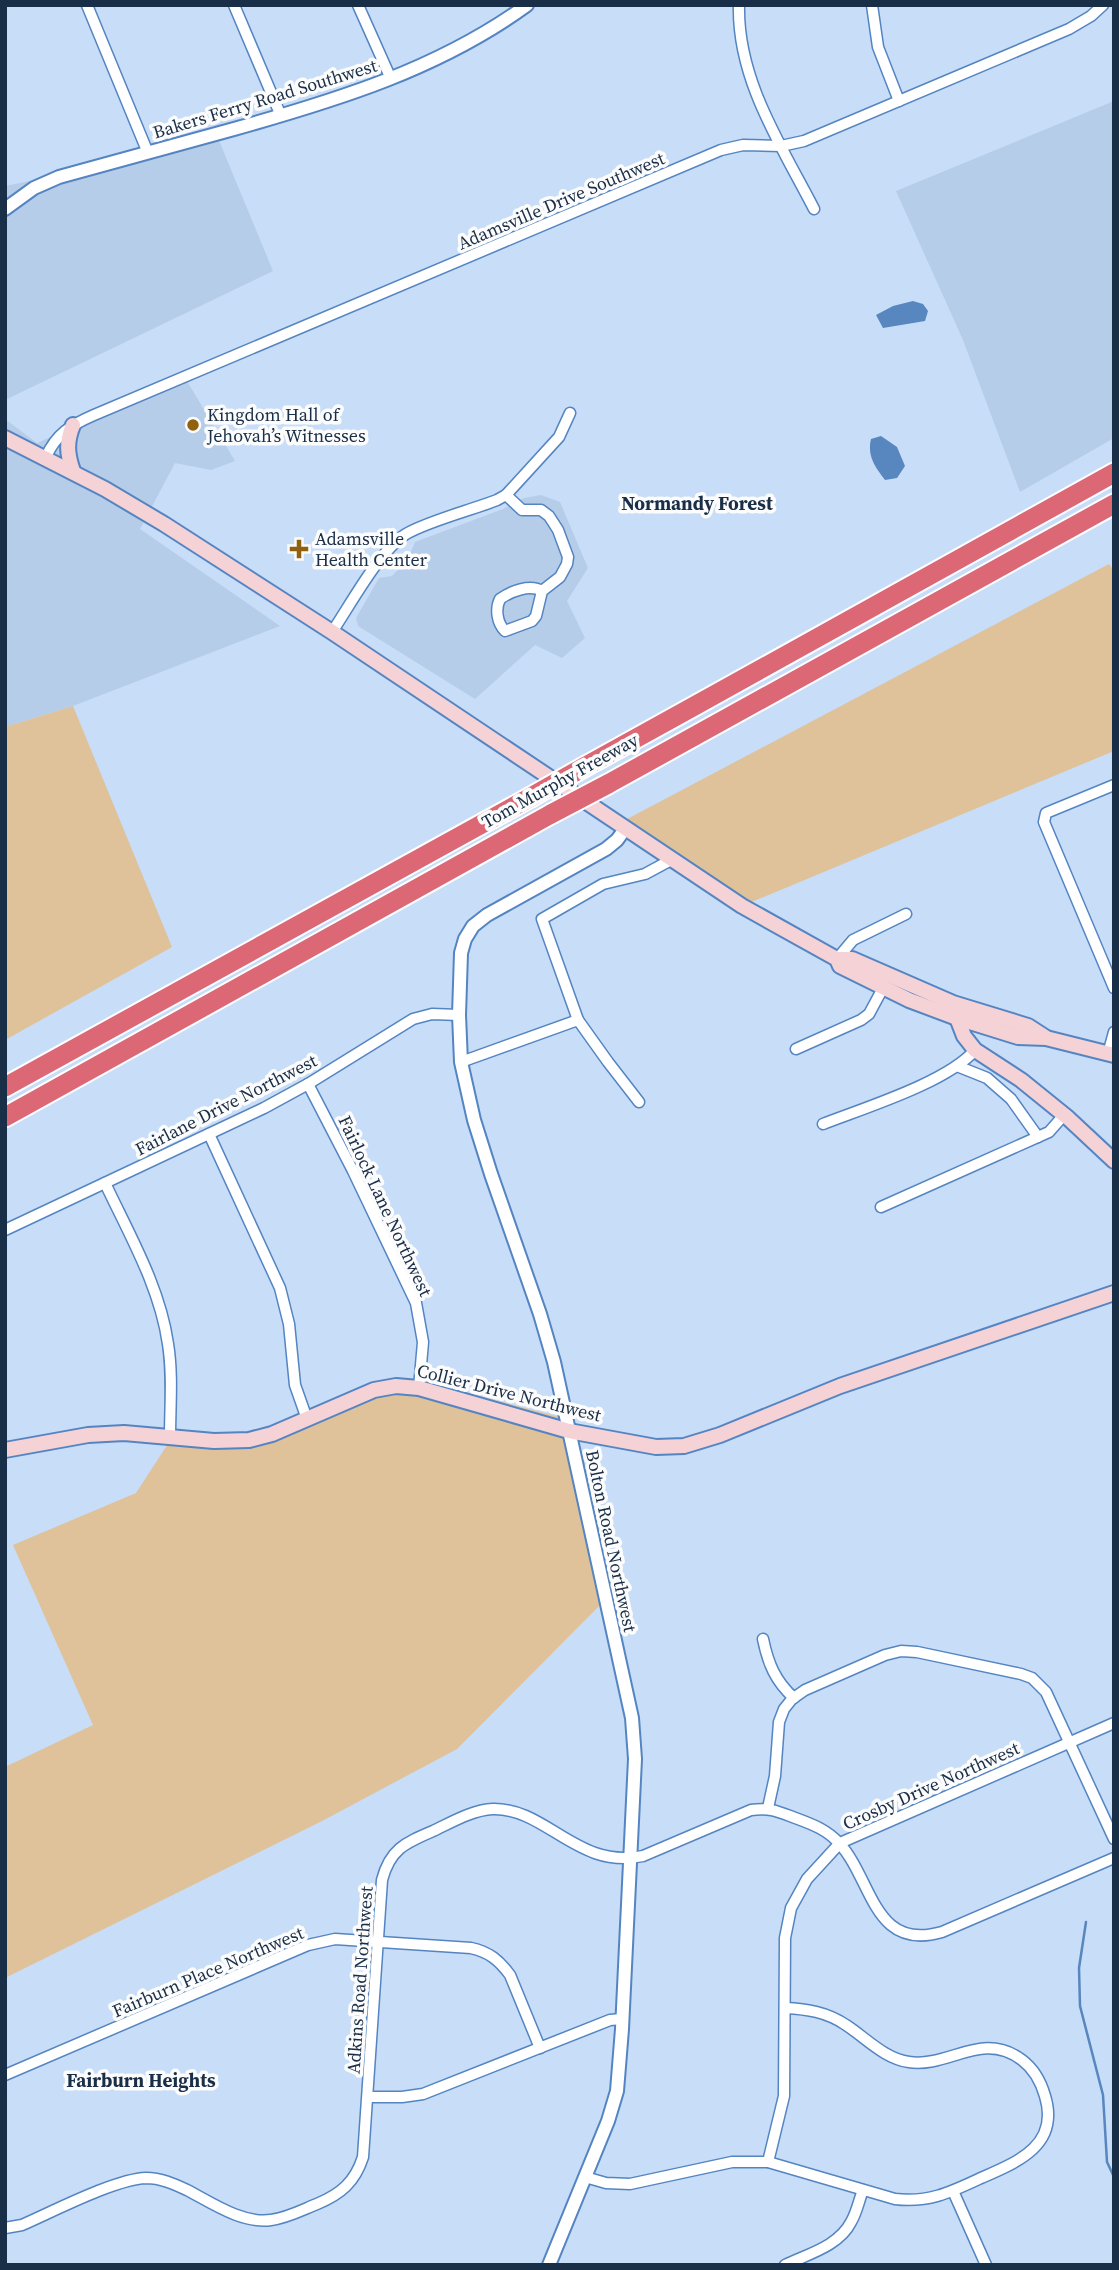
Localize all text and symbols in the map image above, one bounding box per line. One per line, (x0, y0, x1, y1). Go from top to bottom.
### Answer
street label: Bakers Ferry Road Southwest (150, 52, 380, 145)
street label: Adamsville Drive Southwest (453, 145, 668, 256)
place label: Kingdom Hall of Jehovah’s Witnesses (206, 402, 366, 448)
marker: Kingdom Hall of Jehovah’s Witnesses (185, 417, 201, 433)
district label: Normandy Forest (621, 490, 773, 516)
place label: Adamsville Health Center (315, 526, 428, 572)
marker: Adamsville Health Center (289, 539, 309, 559)
street label: Tom Murphy Freeway (477, 727, 643, 834)
street label: Fairlane Drive Northwest (131, 1048, 321, 1161)
street label: Fairlock Lane Northwest (333, 1111, 438, 1300)
street label: Collier Drive Northwest (414, 1358, 604, 1428)
street label: Bolton Road Northwest (580, 1448, 643, 1634)
street label: Crosby Drive Northwest (839, 1735, 1023, 1836)
street label: Adkins Road Northwest (340, 1885, 379, 2075)
street label: Fairburn Place Northwest (108, 1920, 307, 2023)
district label: Fairburn Heights (66, 2067, 216, 2093)

